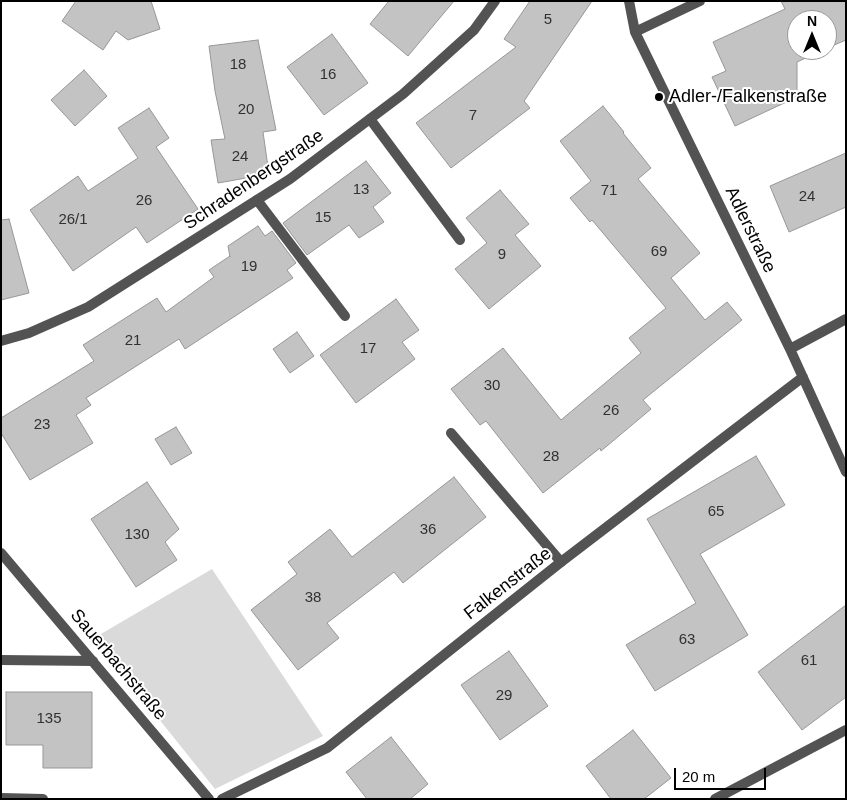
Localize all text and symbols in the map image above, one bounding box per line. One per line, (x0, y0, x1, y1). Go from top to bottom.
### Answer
north arrow (787, 10, 837, 60)
house number: 5 (544, 11, 552, 29)
text: N (807, 13, 817, 29)
house number: 18 (230, 56, 246, 74)
house number: 16 (320, 66, 336, 84)
place label: Adler-/Falkenstraße (669, 86, 827, 108)
marker: Adler-/Falkenstraße (653, 91, 665, 103)
house number: 20 (238, 101, 254, 119)
house number: 7 (469, 107, 477, 125)
street label: Schradenbergstraße (180, 125, 328, 235)
house number: 24 (232, 148, 248, 166)
house number: 13 (353, 181, 369, 199)
house number: 71 (601, 182, 617, 200)
street label: Adlerstraße (720, 183, 780, 277)
house number: 24 (799, 188, 815, 206)
house number: 26 (136, 192, 152, 210)
house number: 15 (315, 209, 331, 227)
house number: 26/1 (58, 211, 88, 229)
house number: 69 (651, 243, 667, 261)
house number: 9 (498, 246, 506, 264)
house number: 19 (241, 258, 257, 276)
house number: 21 (125, 332, 141, 350)
house number: 17 (360, 340, 376, 358)
house number: 30 (484, 377, 500, 395)
house number: 26 (603, 402, 619, 420)
house number: 23 (34, 416, 50, 434)
house number: 28 (543, 448, 559, 466)
house number: 65 (708, 503, 724, 521)
house number: 36 (420, 521, 436, 539)
house number: 130 (124, 526, 150, 544)
street label: Falkenstraße (460, 543, 556, 625)
house number: 38 (305, 589, 321, 607)
street label: Sauerbachstraße (65, 605, 171, 725)
house number: 63 (679, 631, 695, 649)
house number: 61 (801, 652, 817, 670)
house number: 29 (496, 687, 512, 705)
house number: 135 (36, 710, 62, 728)
scale bar (677, 758, 770, 790)
text: 20 m (682, 768, 715, 785)

